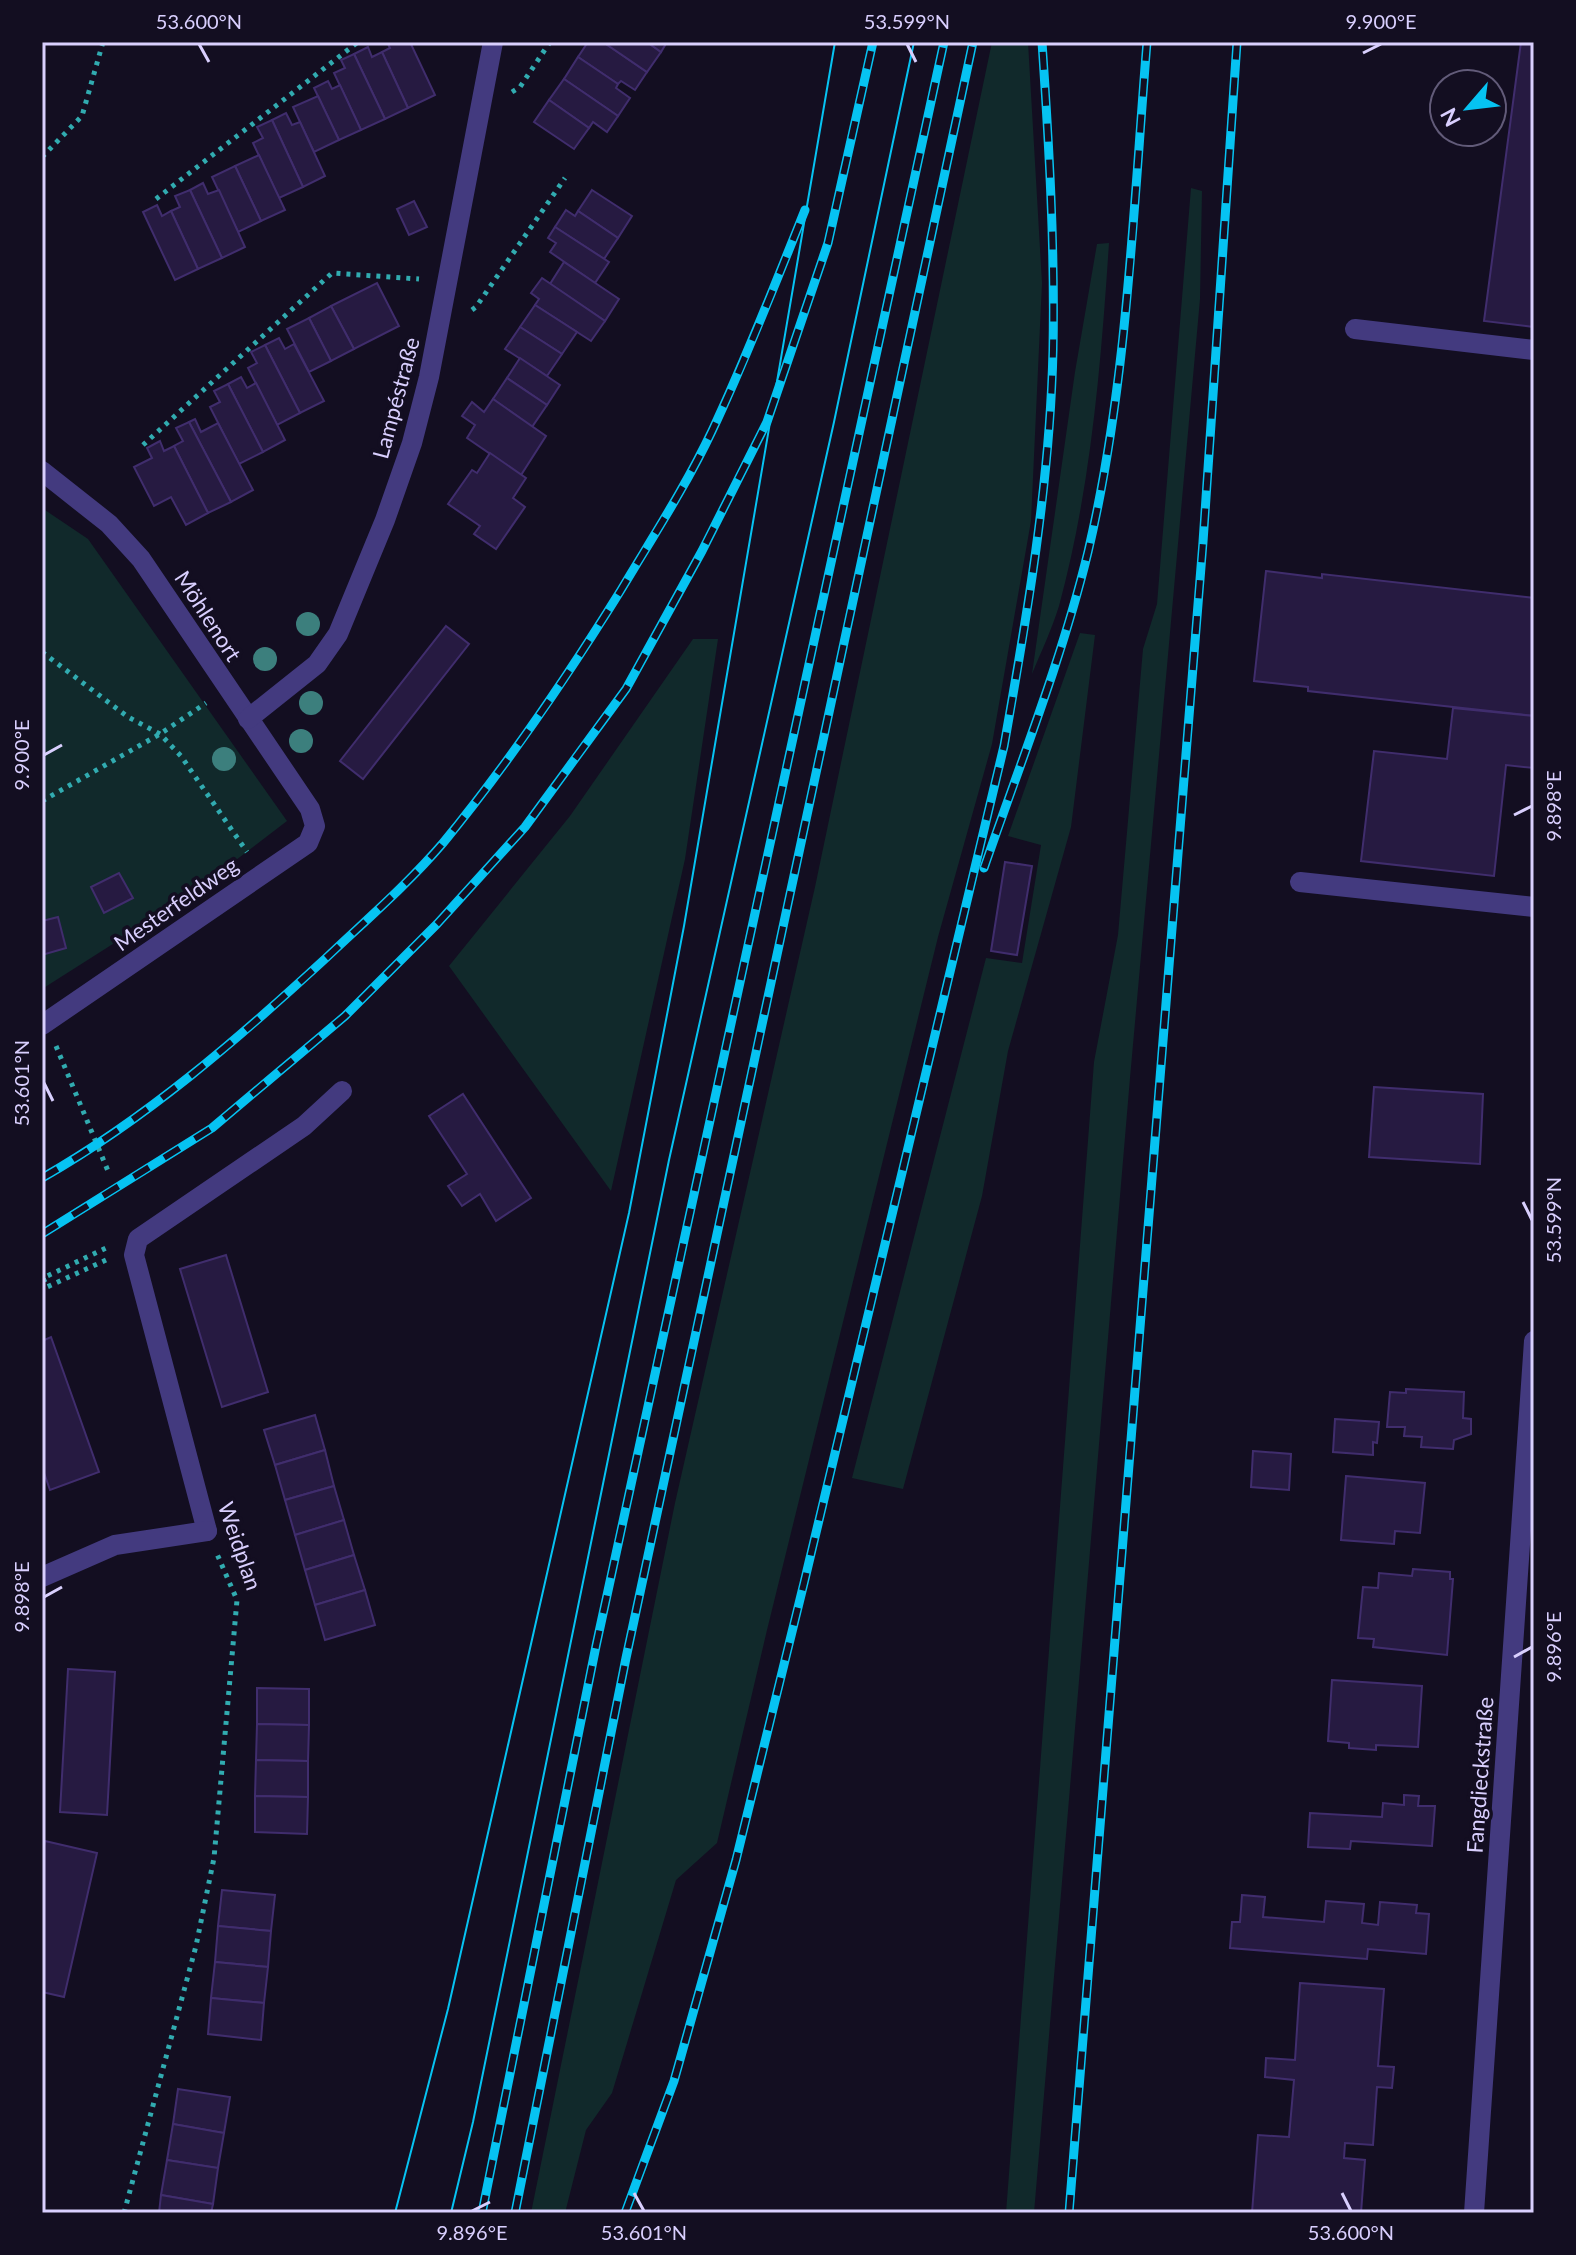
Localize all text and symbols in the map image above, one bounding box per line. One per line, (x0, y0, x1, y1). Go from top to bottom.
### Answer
text: 53.600°N (156, 9, 242, 33)
text: 53.599°N (864, 9, 950, 33)
text: 9.900°E (1346, 9, 1416, 33)
north arrow (1428, 68, 1508, 148)
text: N (1434, 104, 1466, 131)
street label: Lampéstraße (366, 334, 425, 462)
street label: Möhlenort (169, 565, 248, 666)
text: 9.900°E (9, 720, 33, 790)
text: 9.898°E (1541, 771, 1565, 841)
street label: Mesterfeldweg (108, 851, 243, 956)
text: 53.601°N (9, 1040, 33, 1126)
text: 53.599°N (1541, 1177, 1565, 1263)
street label: Weidplan (213, 1498, 268, 1593)
text: 9.898°E (9, 1562, 33, 1632)
text: 9.896°E (1541, 1612, 1565, 1682)
street label: Fangdieckstraße (1461, 1696, 1498, 1854)
text: 9.896°E (437, 2220, 507, 2244)
text: 53.601°N (601, 2220, 687, 2244)
text: 53.600°N (1308, 2220, 1394, 2244)

